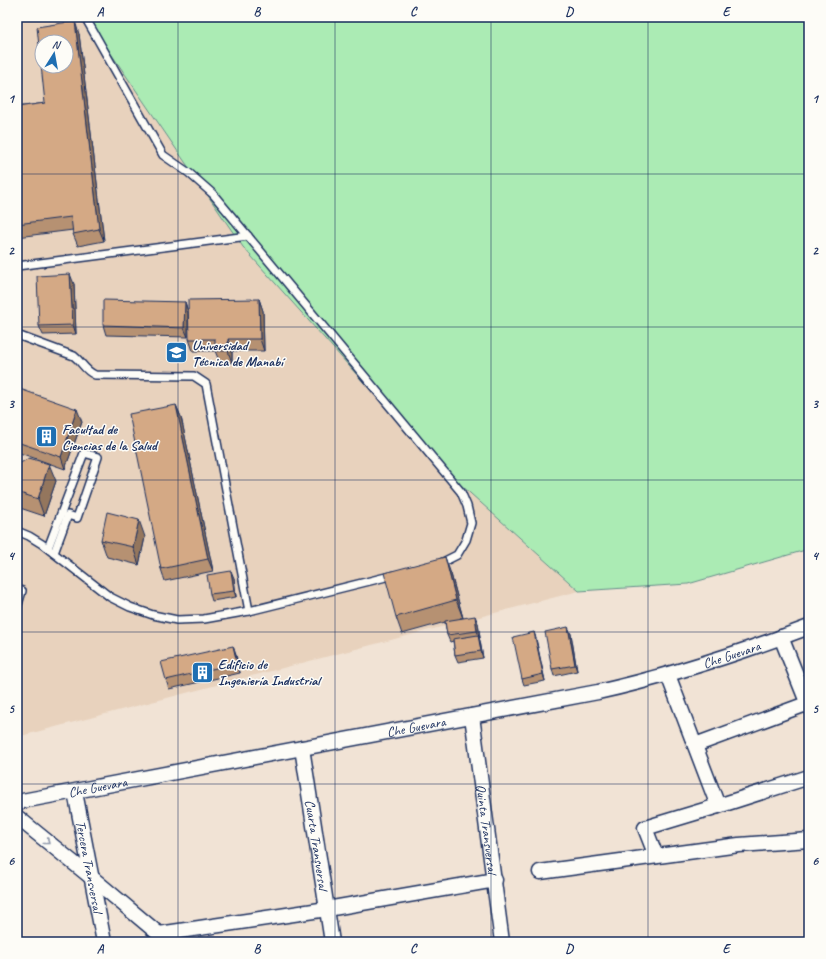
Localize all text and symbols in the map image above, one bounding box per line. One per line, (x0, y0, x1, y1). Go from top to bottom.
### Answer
text: A (97, 4, 105, 20)
text: B (254, 4, 262, 20)
text: C (410, 4, 418, 20)
text: D (565, 4, 574, 20)
text: E (723, 4, 732, 20)
north arrow (34, 34, 74, 74)
text: N (51, 37, 63, 52)
text: 1 (8, 91, 16, 107)
text: 1 (812, 91, 820, 107)
text: 2 (8, 243, 15, 259)
text: 2 (812, 243, 819, 259)
place label: Universidad Técnica de Manabí (192, 337, 286, 370)
school or university icon: Universidad Técnica de Manabí (164, 340, 190, 366)
text: 3 (8, 396, 15, 412)
text: 3 (812, 396, 819, 412)
place label: Facultad de Ciencias de la Salud (62, 421, 159, 454)
building icon: Facultad de Ciencias de la Salud (34, 424, 60, 450)
text: 4 (8, 548, 16, 564)
text: 4 (812, 548, 820, 564)
street label: Che Guevara (701, 637, 764, 672)
place label: Edificio de Ingeniería Industrial (218, 656, 322, 689)
building icon: Edificio de Ingeniería Industrial (190, 659, 216, 685)
text: 5 (8, 701, 15, 717)
text: 5 (812, 701, 819, 717)
street label: Che Guevara (385, 712, 448, 740)
street label: Che Guevara (67, 773, 130, 801)
street label: Quinta Transversal (473, 783, 502, 877)
street label: Cuarta Transversal (302, 798, 333, 894)
street label: Tercera Transversal (72, 819, 107, 917)
one-way arrow (43, 837, 50, 844)
text: 6 (8, 853, 15, 869)
text: 6 (812, 853, 819, 869)
text: A (97, 941, 105, 957)
text: B (254, 941, 262, 957)
text: C (410, 941, 418, 957)
text: D (565, 941, 574, 957)
text: E (723, 941, 732, 957)

